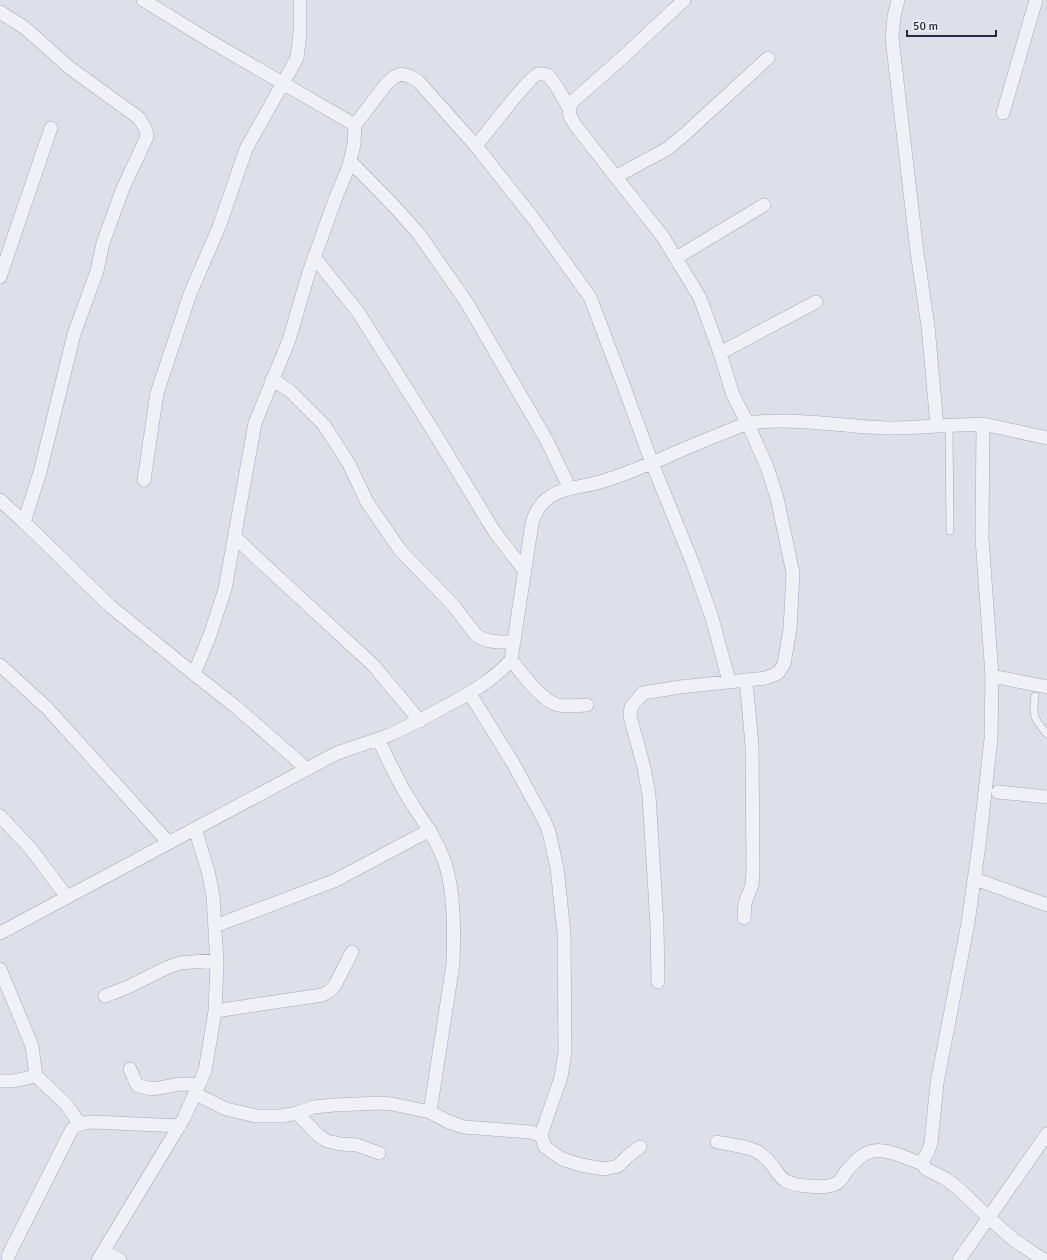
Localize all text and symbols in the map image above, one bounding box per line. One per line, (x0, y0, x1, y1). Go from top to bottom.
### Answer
scale bar (907, 12, 996, 38)
text: 50 m (913, 19, 938, 34)

